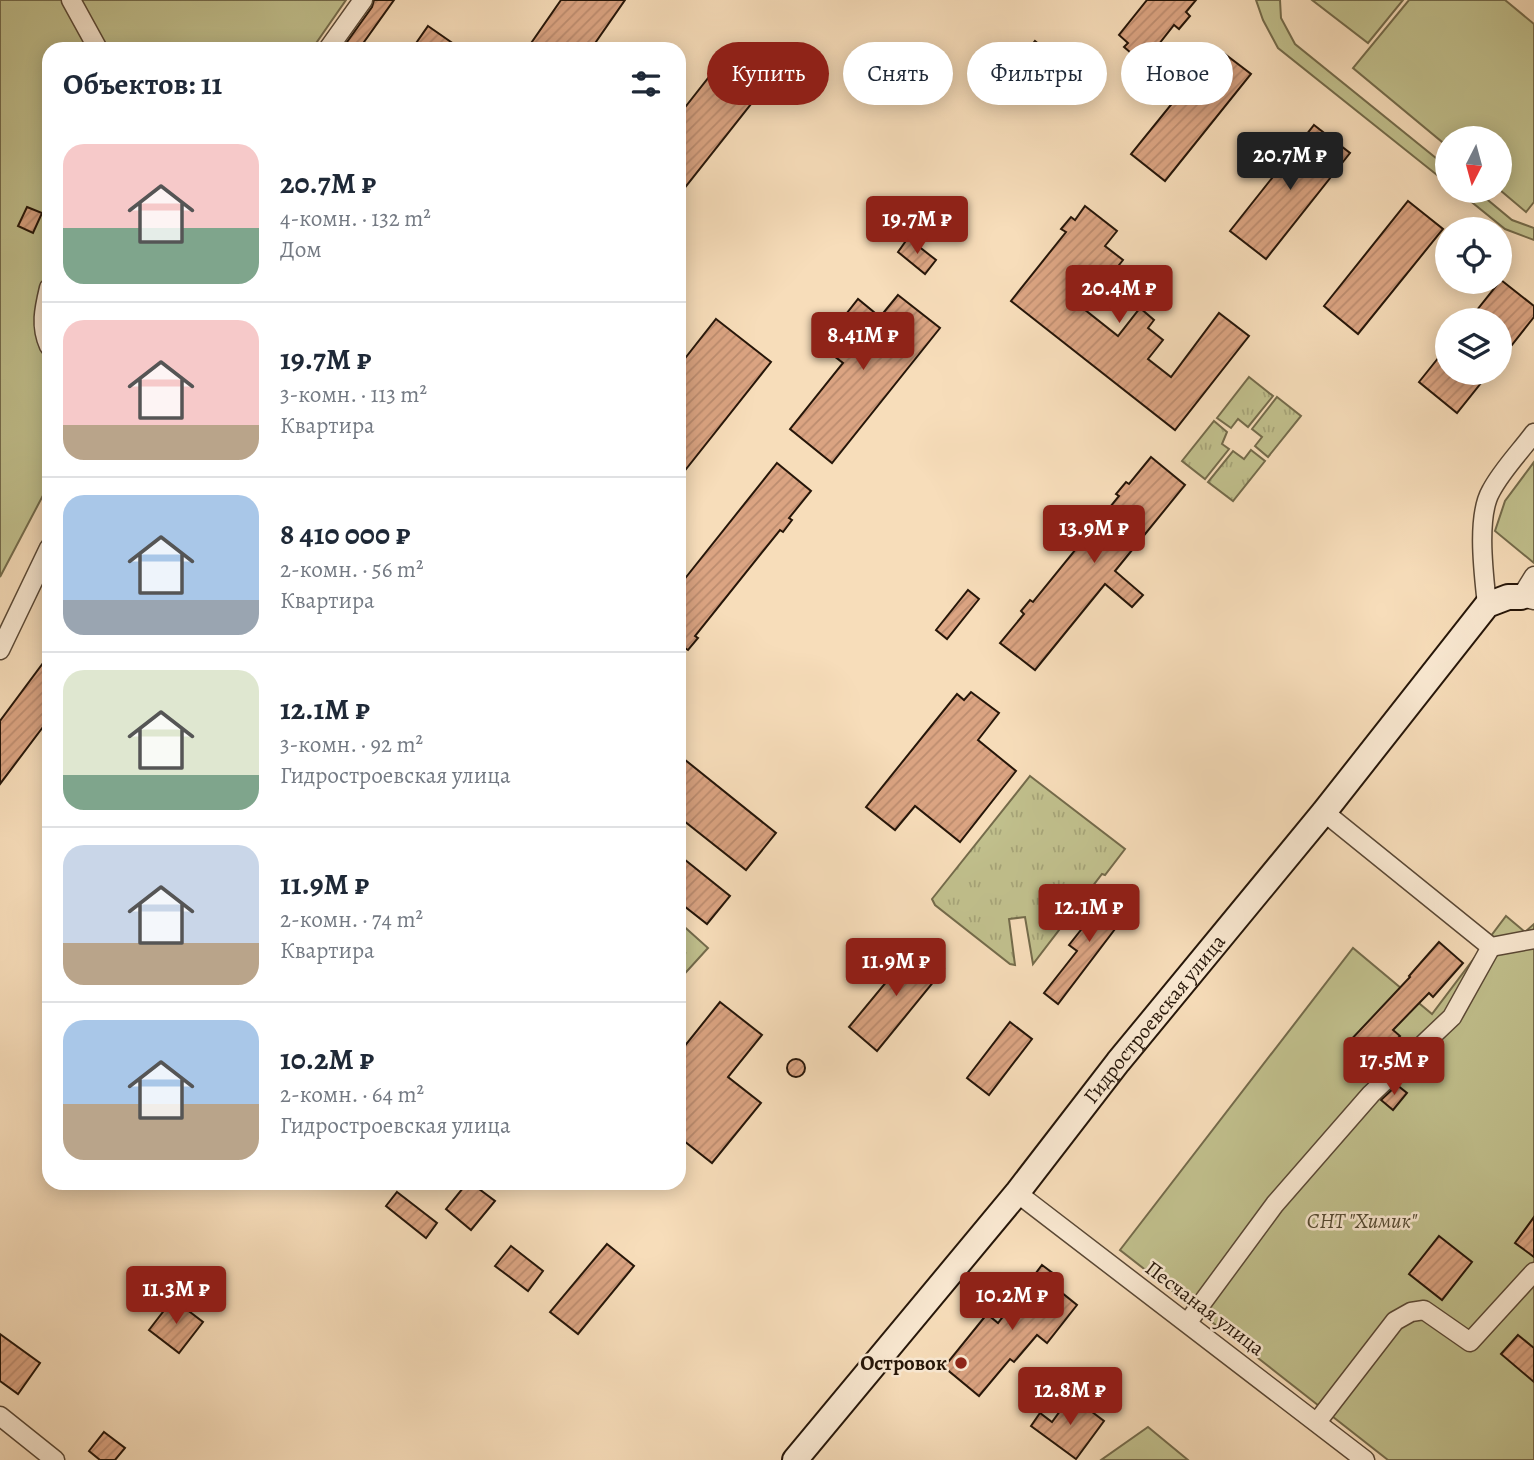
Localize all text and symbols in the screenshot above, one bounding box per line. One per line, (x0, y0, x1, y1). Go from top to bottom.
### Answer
chip: Купить (707, 42, 829, 105)
chip: Снять (843, 42, 953, 105)
chip: Фильтры (967, 42, 1107, 105)
chip: Новое (1121, 42, 1233, 105)
text: Объектов: 11 (63, 64, 222, 104)
icon: filters (627, 65, 665, 103)
north arrow (1435, 126, 1512, 203)
map controls (1435, 126, 1512, 385)
pin: 20.7M ₽ (1225, 132, 1355, 192)
text: 20.7M ₽ (1253, 139, 1327, 170)
text: 20.7M ₽ (280, 163, 376, 203)
icon: home (119, 172, 203, 256)
pin: 19.7M ₽ (852, 196, 982, 256)
text: 4-комн. · 132 m² (280, 203, 431, 234)
text: 19.7M ₽ (882, 203, 952, 234)
button: locate (1435, 217, 1512, 294)
text: Дом (280, 234, 322, 265)
pin: 20.4M ₽ (1054, 266, 1184, 325)
text: 20.4M ₽ (1082, 272, 1156, 303)
button: layers (1435, 308, 1512, 385)
pin: 8.41M ₽ (798, 312, 928, 372)
text: 8.41M ₽ (827, 319, 899, 350)
text: 19.7M ₽ (280, 339, 371, 379)
icon: home (119, 348, 203, 432)
text: 3-комн. · 113 m² (280, 379, 427, 410)
text: Квартира (280, 410, 375, 441)
pin: 13.9M ₽ (1029, 505, 1159, 565)
text: 13.9M ₽ (1059, 512, 1129, 543)
text: 8 410 000 ₽ (280, 514, 411, 554)
icon: home (119, 523, 203, 607)
text: 2-комн. · 56 m² (280, 554, 424, 585)
text: Квартира (280, 585, 375, 616)
text: 12.1M ₽ (280, 689, 370, 729)
icon: home (119, 698, 203, 782)
text: 3-комн. · 92 m² (280, 729, 423, 760)
text: Гидростроевская улица (280, 760, 511, 791)
text: 11.9M ₽ (280, 864, 369, 904)
icon: home (119, 873, 203, 957)
pin: 12.1M ₽ (1024, 884, 1154, 944)
text: 12.1M ₽ (1055, 891, 1123, 922)
text: 2-комн. · 74 m² (280, 904, 423, 935)
street label: Гидростроевская улица (1077, 928, 1232, 1109)
text: Квартира (280, 935, 375, 966)
pin: 11.9M ₽ (831, 939, 961, 998)
text: 11.9M ₽ (862, 945, 930, 976)
pin: 17.5M ₽ (1329, 1038, 1459, 1097)
text: 10.2M ₽ (280, 1039, 374, 1079)
text: 17.5M ₽ (1359, 1044, 1429, 1075)
icon: home (119, 1048, 203, 1132)
text: 2-комн. · 64 m² (280, 1079, 424, 1110)
text: Гидростроевская улица (280, 1110, 511, 1141)
park label: СНТ "Химик" (1307, 1207, 1418, 1235)
street label: Песчаная улица (1140, 1254, 1271, 1362)
pin: 11.3M ₽ (111, 1266, 241, 1326)
pin: 10.2M ₽ (947, 1272, 1077, 1332)
text: 11.3M ₽ (142, 1273, 210, 1304)
text: 10.2M ₽ (976, 1279, 1048, 1310)
place label: Островок (860, 1349, 947, 1377)
marker: Островок (953, 1355, 969, 1371)
pin: 12.8M ₽ (1005, 1368, 1135, 1427)
text: 12.8M ₽ (1034, 1374, 1106, 1405)

